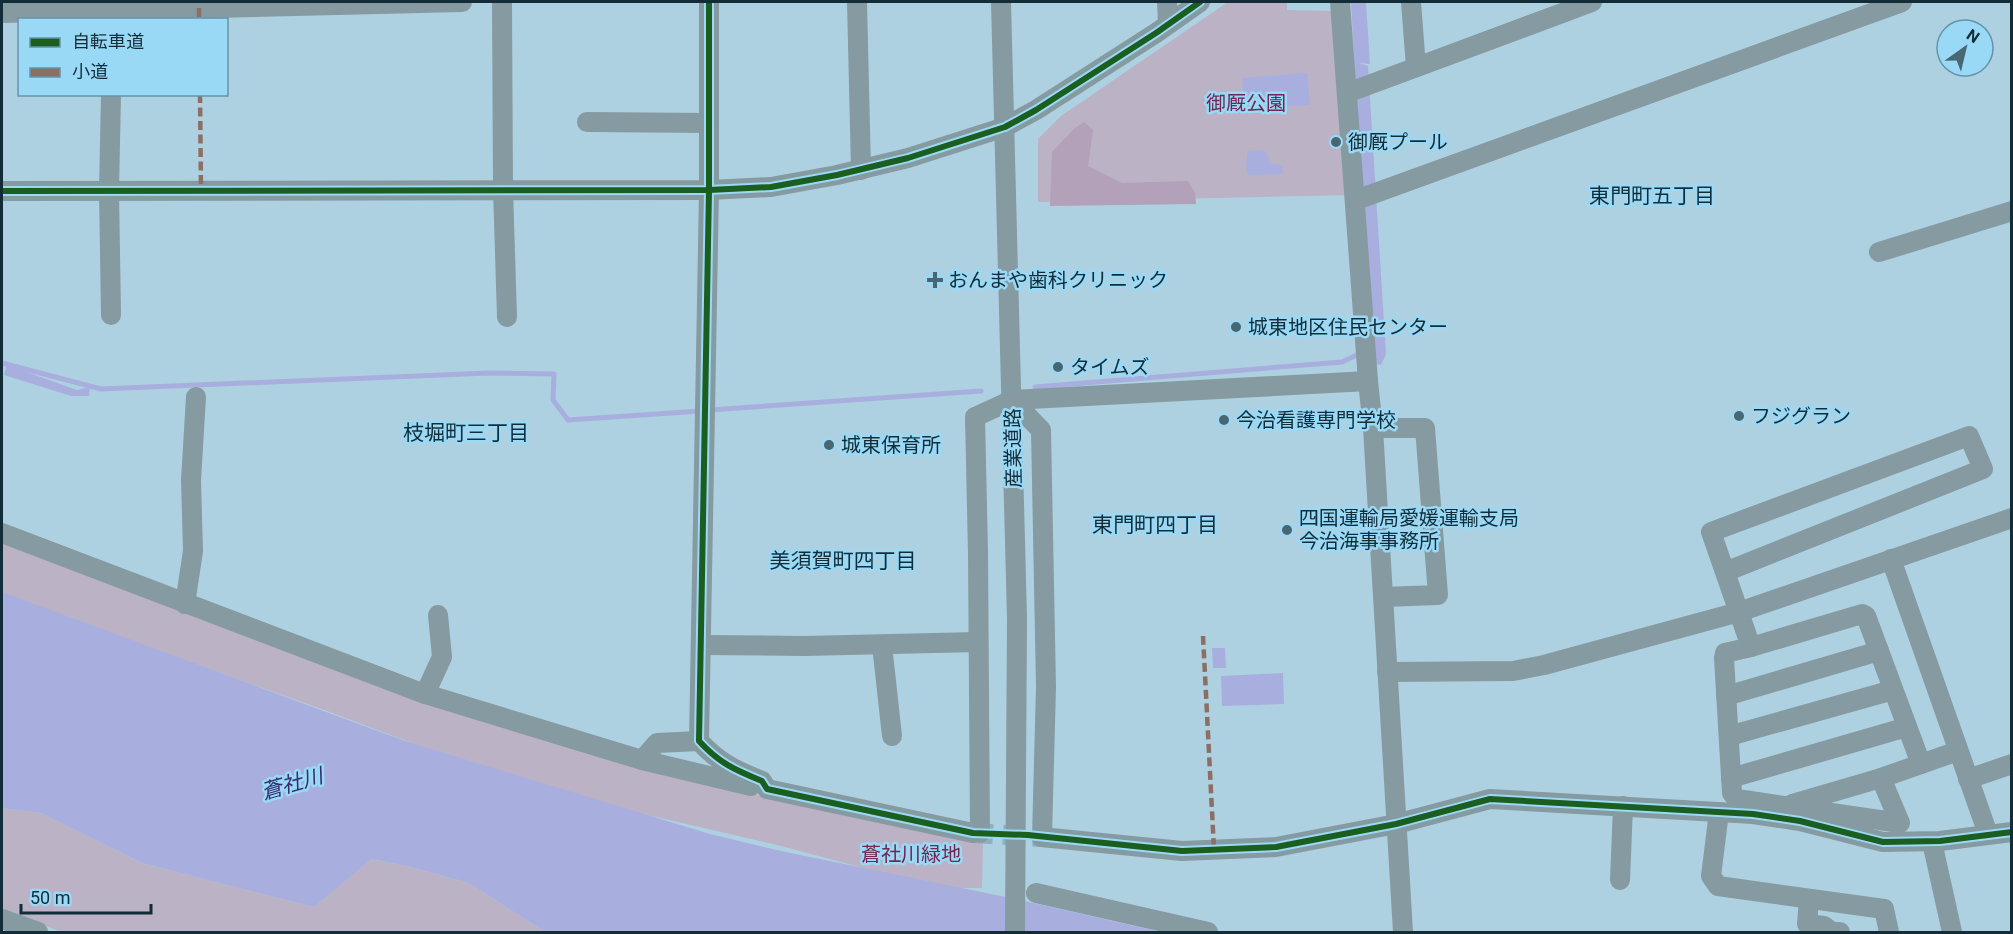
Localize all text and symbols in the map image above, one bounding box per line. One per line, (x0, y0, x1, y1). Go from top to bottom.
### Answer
legend (18, 18, 228, 96)
north arrow (1935, 18, 1995, 78)
text: N (1963, 25, 1983, 47)
text: 自転車道 (72, 31, 144, 52)
text: 小道 (72, 61, 108, 82)
park label: 御厩公園 (1206, 91, 1286, 115)
place label: 御厩プール (1348, 130, 1448, 154)
marker: 御厩プール (1329, 135, 1343, 149)
district label: 東門町五丁目 (1589, 184, 1715, 208)
place label: おんまや歯科クリニック (948, 268, 1168, 292)
marker: おんまや歯科クリニック (926, 271, 944, 289)
place label: 城東地区住民センター (1248, 315, 1448, 339)
marker: 城東地区住民センター (1229, 320, 1243, 334)
place label: タイムズ (1070, 355, 1150, 379)
marker: タイムズ (1051, 360, 1065, 374)
place label: フジグラン (1751, 404, 1851, 428)
street label: 産業道路 (1000, 408, 1026, 488)
place label: 今治看護専門学校 (1236, 408, 1396, 432)
marker: フジグラン (1732, 409, 1746, 423)
marker: 今治看護専門学校 (1217, 413, 1231, 427)
district label: 枝堀町三丁目 (403, 421, 529, 445)
place label: 城東保育所 (841, 433, 941, 457)
marker: 城東保育所 (822, 438, 836, 452)
place label: 四国運輸局愛媛運輸支局 今治海事事務所 (1299, 506, 1519, 553)
district label: 東門町四丁目 (1092, 513, 1218, 537)
marker: 四国運輸局愛媛運輸支局 今治海事事務所 (1280, 523, 1294, 537)
district label: 美須賀町四丁目 (770, 549, 917, 573)
water label: 蒼社川 (258, 763, 328, 804)
park label: 蒼社川緑地 (861, 842, 961, 866)
scale bar (21, 877, 152, 915)
text: 50 m (30, 887, 70, 908)

